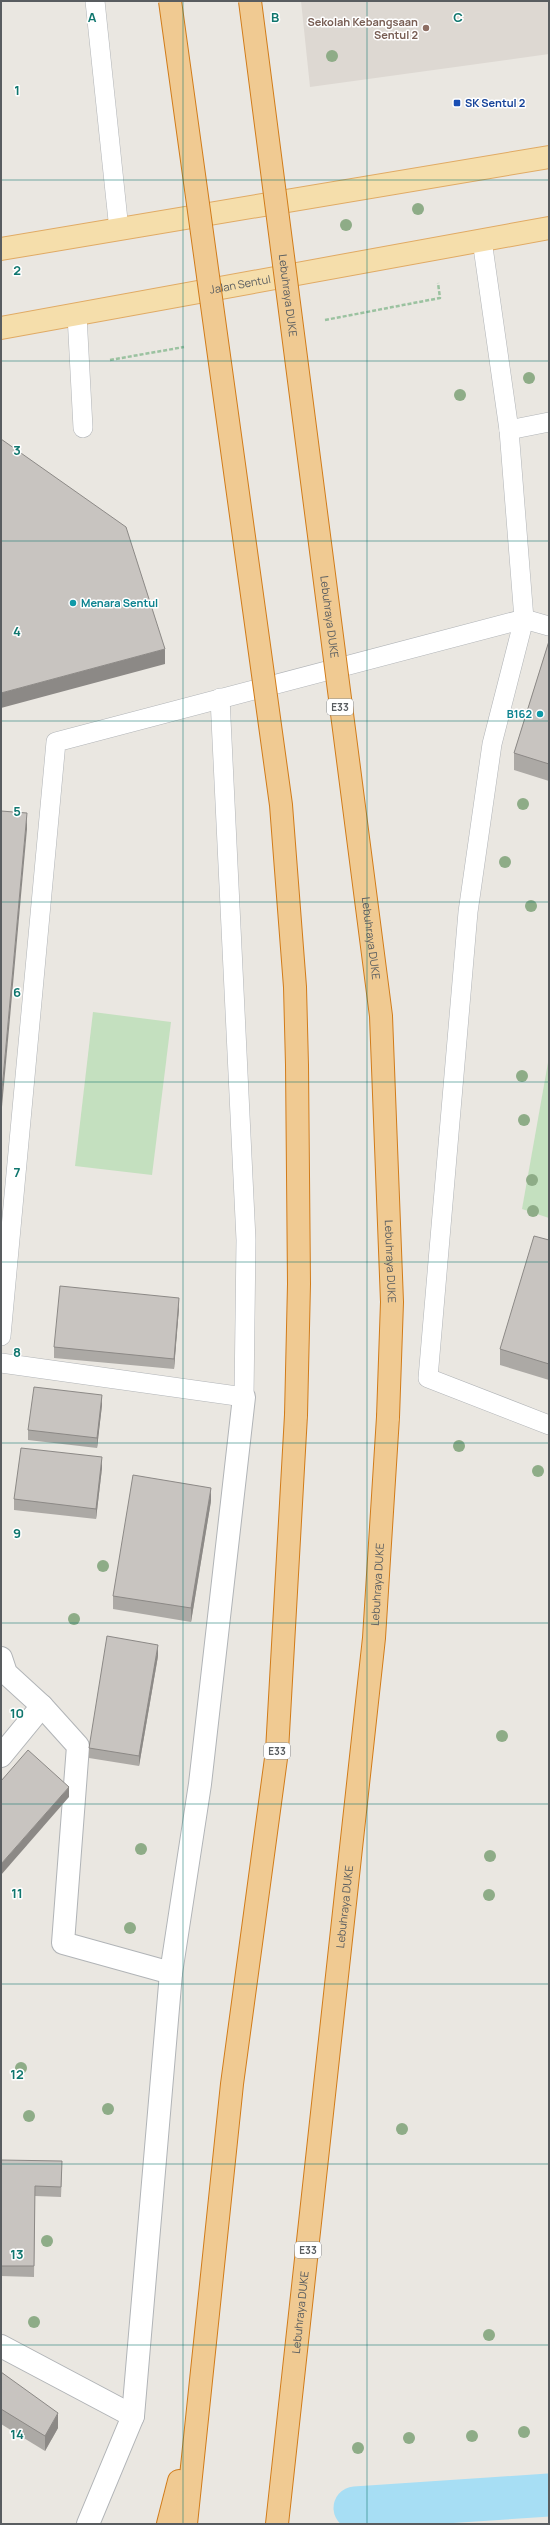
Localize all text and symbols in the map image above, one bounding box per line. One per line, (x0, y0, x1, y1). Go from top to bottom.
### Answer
text: A (88, 8, 97, 26)
text: B (271, 8, 279, 26)
text: C (453, 8, 463, 26)
place label: Sekolah Kebangsaan Sentul 2 (307, 14, 418, 42)
marker: Sekolah Kebangsaan Sentul 2 (421, 23, 431, 33)
text: 1 (14, 81, 20, 99)
place label: SK Sentul 2 (465, 95, 525, 110)
marker: SK Sentul 2 (452, 98, 462, 108)
street label: Lebuhraya DUKE (276, 253, 301, 338)
text: 2 (13, 261, 21, 279)
street label: Jalan Sentul (208, 271, 272, 297)
text: 3 (13, 441, 21, 459)
street label: Lebuhraya DUKE (317, 575, 343, 659)
place label: Menara Sentul (81, 595, 158, 610)
marker: Menara Sentul (68, 598, 78, 608)
text: 4 (13, 622, 21, 640)
road number: E33 (327, 699, 353, 715)
place label: B162 (507, 706, 532, 721)
marker: B162 (535, 709, 545, 719)
text: 5 (13, 802, 21, 820)
street label: Lebuhraya DUKE (359, 896, 384, 980)
text: 6 (13, 983, 21, 1001)
text: 7 (14, 1163, 21, 1181)
street label: Lebuhraya DUKE (382, 1220, 400, 1303)
text: 8 (13, 1343, 21, 1361)
text: 9 (13, 1524, 21, 1542)
street label: Lebuhraya DUKE (367, 1542, 387, 1626)
text: 10 (10, 1704, 24, 1722)
road number: E33 (264, 1743, 290, 1759)
street label: Lebuhraya DUKE (332, 1865, 356, 1949)
text: 11 (11, 1884, 23, 1902)
text: 12 (10, 2065, 24, 2083)
road number: E33 (295, 2242, 321, 2258)
text: 13 (10, 2245, 24, 2263)
street label: Lebuhraya DUKE (288, 2270, 312, 2354)
text: 14 (10, 2425, 24, 2443)

